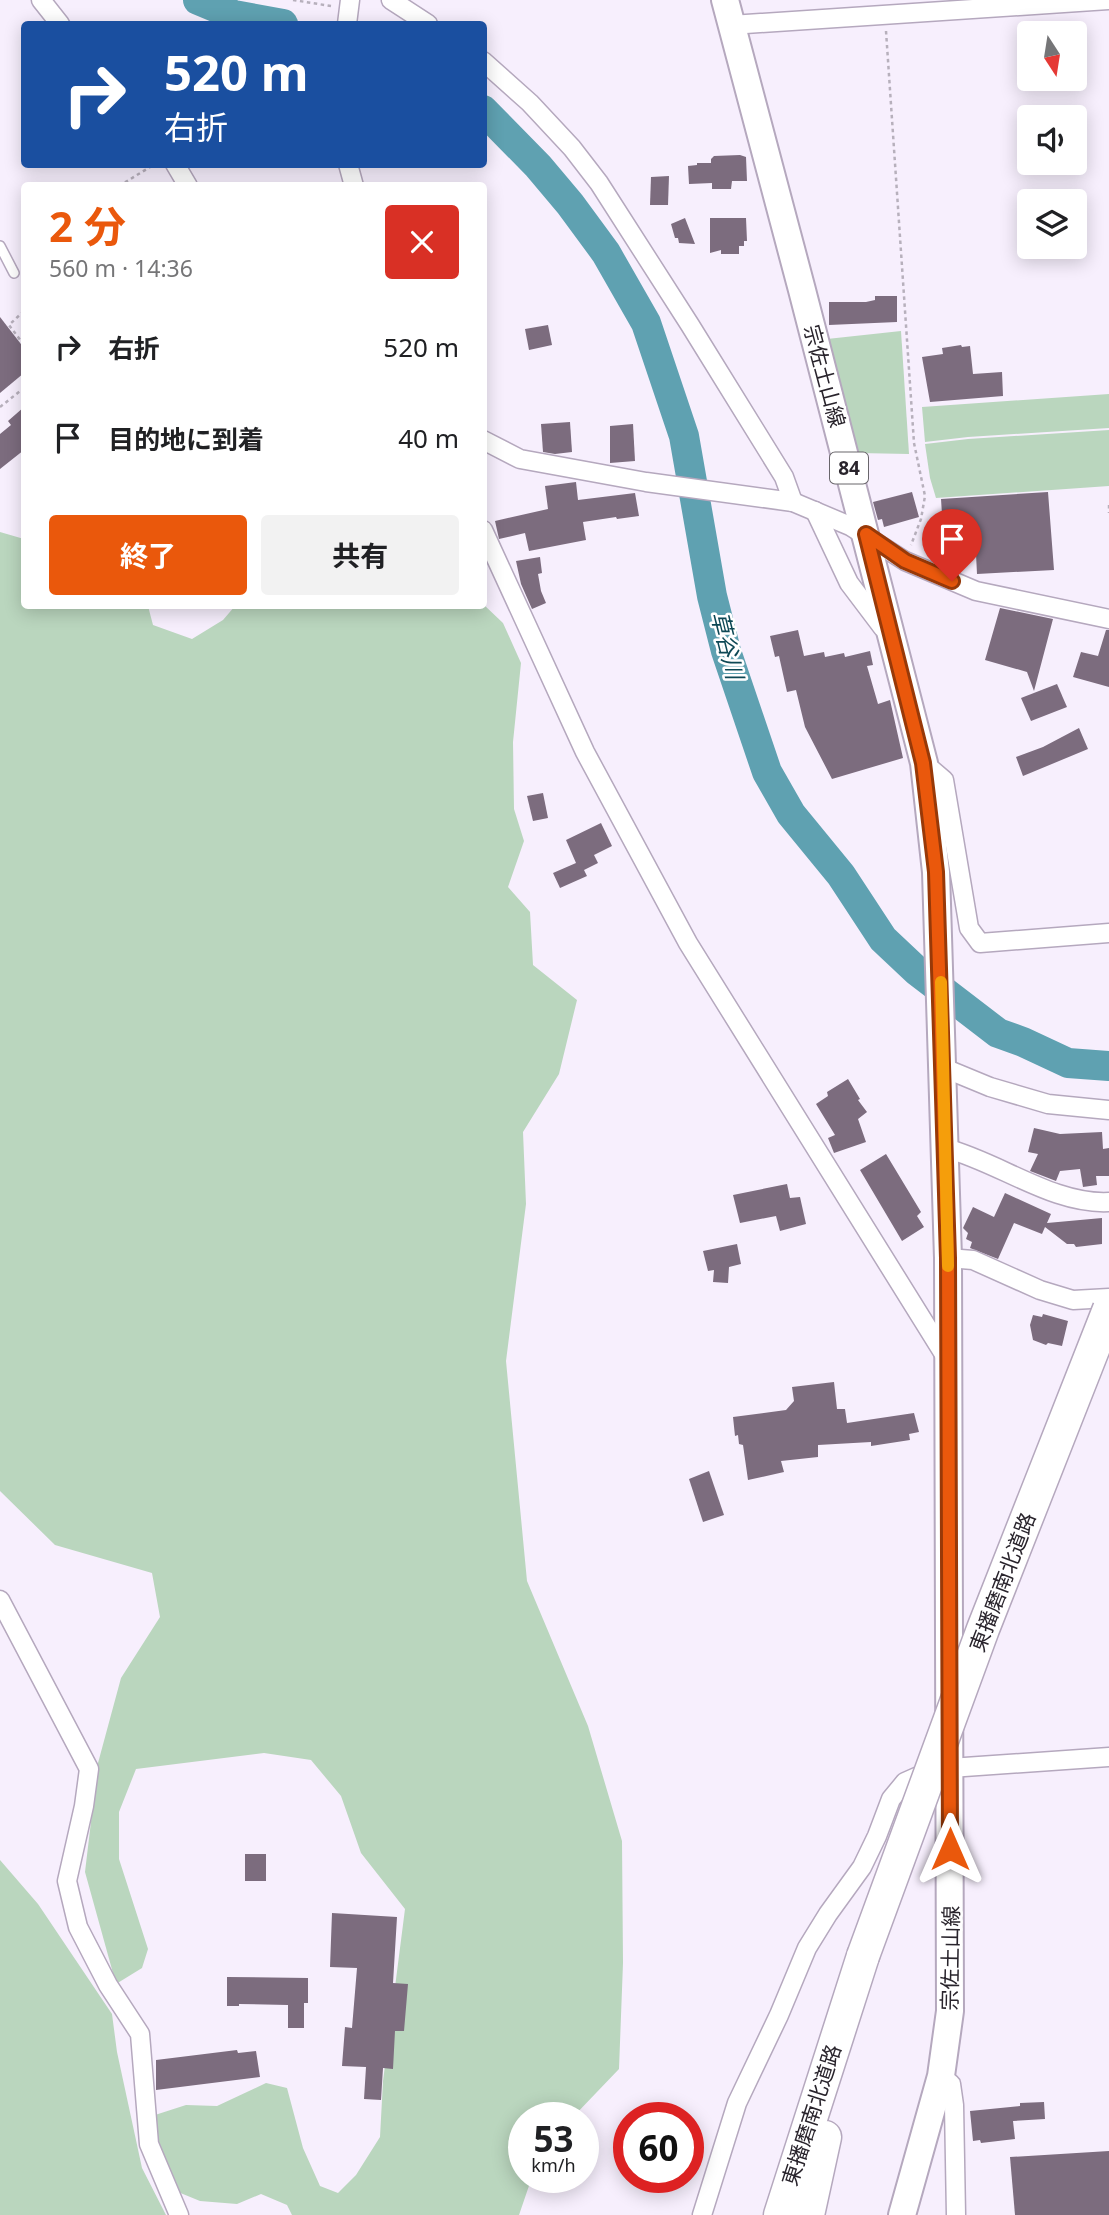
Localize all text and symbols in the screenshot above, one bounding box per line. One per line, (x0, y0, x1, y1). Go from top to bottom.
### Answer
north arrow (1017, 21, 1087, 91)
map controls (1017, 21, 1087, 259)
text: 520 m (164, 39, 309, 105)
icon: right (49, 49, 140, 140)
text: 右折 (164, 105, 228, 148)
button: sound (1017, 105, 1087, 175)
button: layers (1017, 189, 1087, 259)
text: 2 分 (49, 197, 126, 254)
button: close (385, 205, 459, 279)
text: 560 m · 14:36 (49, 252, 193, 284)
street label: 宗佐土山線 (798, 322, 852, 430)
icon: right (49, 328, 87, 366)
text: 520 m (383, 329, 459, 365)
text: 右折 (108, 330, 160, 366)
icon: arrive (49, 419, 87, 457)
text: 40 m (398, 420, 459, 456)
text: 目的地に到着 (108, 421, 264, 457)
road number: 84 (830, 453, 868, 484)
pin (922, 509, 982, 581)
button: 終了 (49, 515, 247, 595)
button: 共有 (261, 515, 459, 595)
icon: arrive (933, 520, 971, 558)
water label: 草谷川 (704, 608, 753, 685)
street label: 東播磨南北道路 (963, 1508, 1041, 1656)
position arrow (913, 1812, 987, 1886)
street label: 宗佐土山線 (935, 1905, 965, 2011)
street label: 東播磨南北道路 (775, 2041, 847, 2189)
speed limit sign: 60 (613, 2102, 704, 2193)
text: 53 (533, 2115, 574, 2162)
text: km/h (531, 2153, 576, 2177)

